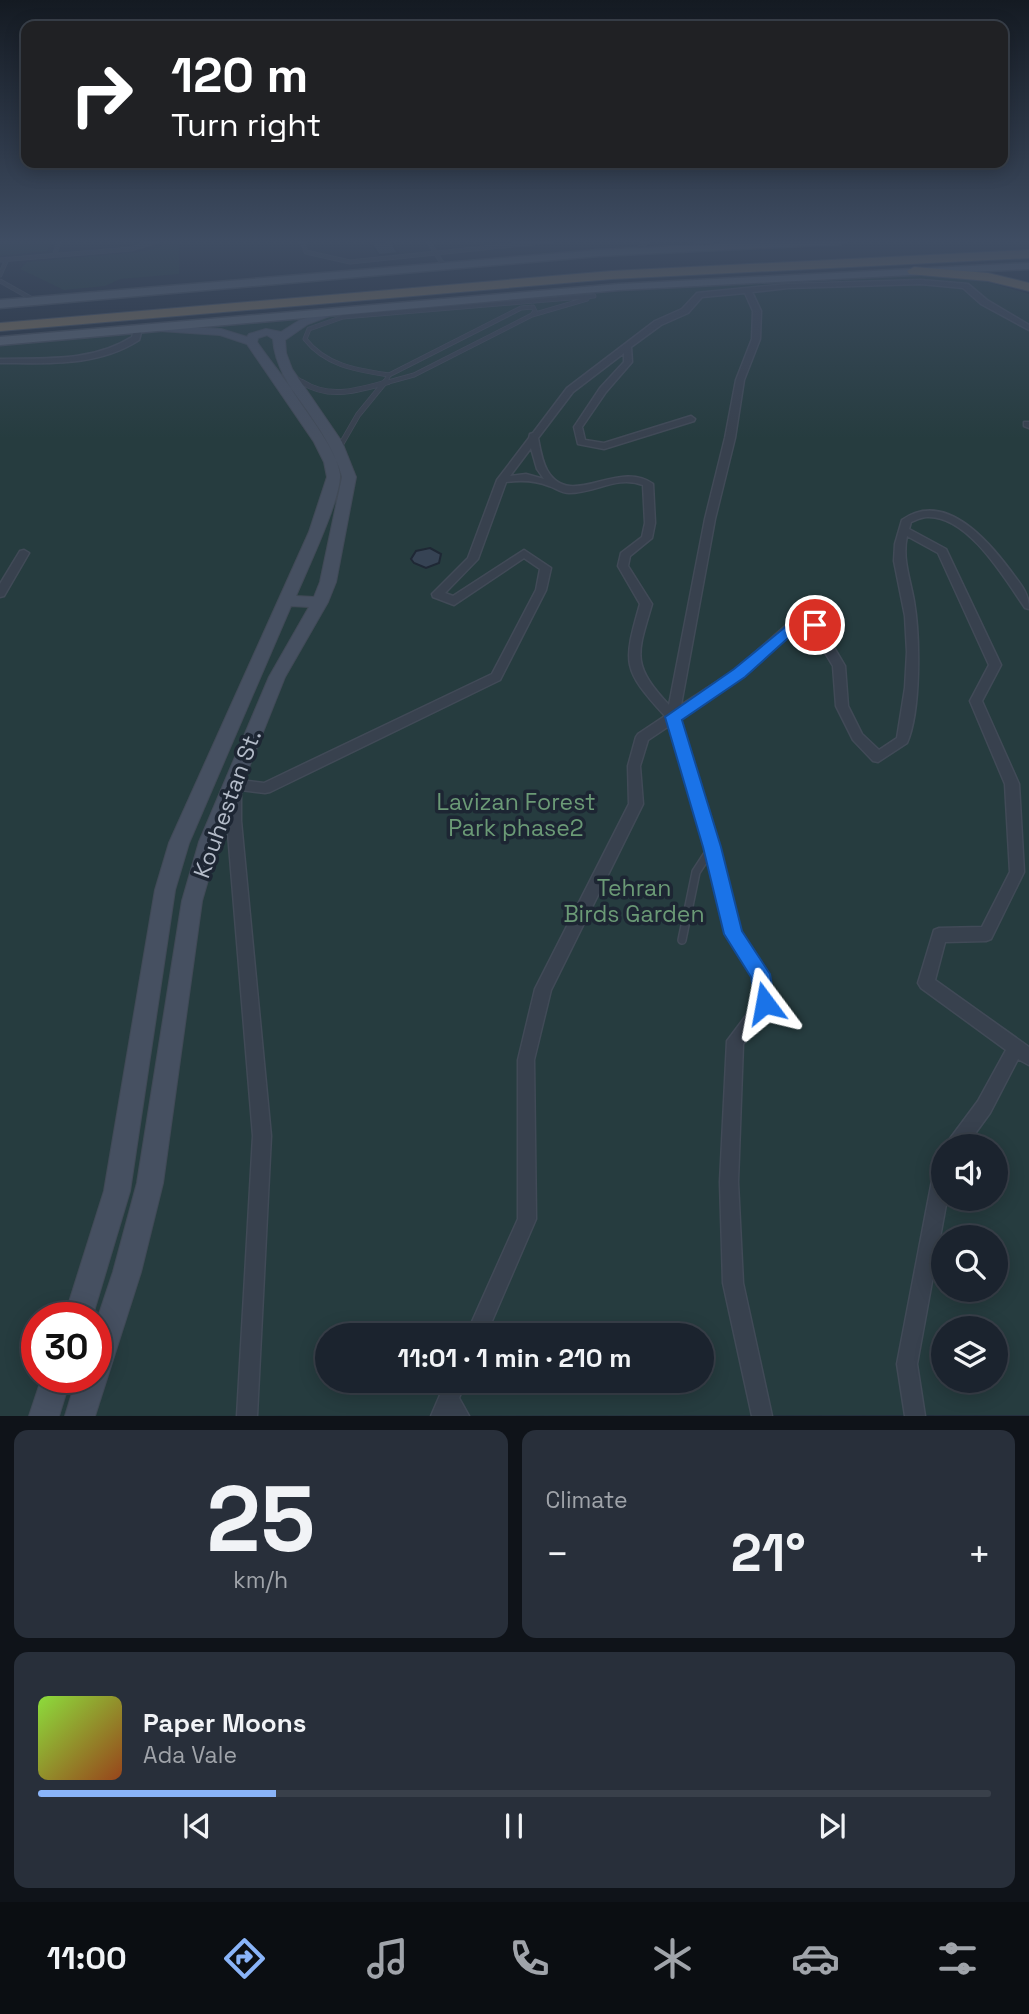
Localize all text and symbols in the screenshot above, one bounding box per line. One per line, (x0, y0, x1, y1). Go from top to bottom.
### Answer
text: 120 m (171, 44, 308, 106)
icon: right (56, 49, 147, 140)
text: Turn right (171, 105, 321, 145)
pin (785, 595, 845, 655)
icon: arrive (796, 606, 834, 644)
street label: Kouhestan St. (186, 726, 268, 882)
park label: Lavizan Forest Park phase2 (436, 787, 596, 843)
park label: Tehran Birds Garden (563, 873, 705, 929)
position arrow (728, 966, 802, 1040)
map controls (931, 1134, 1008, 1393)
button: sound (931, 1134, 1008, 1211)
button: search (931, 1225, 1008, 1302)
speed limit sign: 30 (21, 1302, 112, 1393)
button: layers (931, 1316, 1008, 1393)
text: 11:01 · 1 min · 210 m (398, 1341, 631, 1375)
text: 25 (206, 1461, 315, 1578)
text: Climate (546, 1485, 628, 1515)
text: 21° (731, 1520, 806, 1586)
text: − (546, 1530, 569, 1578)
text: + (967, 1530, 991, 1578)
text: km/h (233, 1565, 288, 1595)
text: Paper Moons (143, 1706, 306, 1740)
text: Ada Vale (143, 1740, 237, 1770)
icon: previous (178, 1807, 216, 1845)
icon: pause (495, 1807, 533, 1845)
icon: next (813, 1807, 851, 1845)
icon: directions (220, 1934, 269, 1983)
icon: music (363, 1934, 412, 1983)
icon: phone (505, 1934, 554, 1983)
icon: climate (648, 1934, 697, 1983)
icon: car (791, 1934, 840, 1983)
icon: filters (933, 1934, 982, 1983)
text: 11:00 (47, 1938, 127, 1978)

